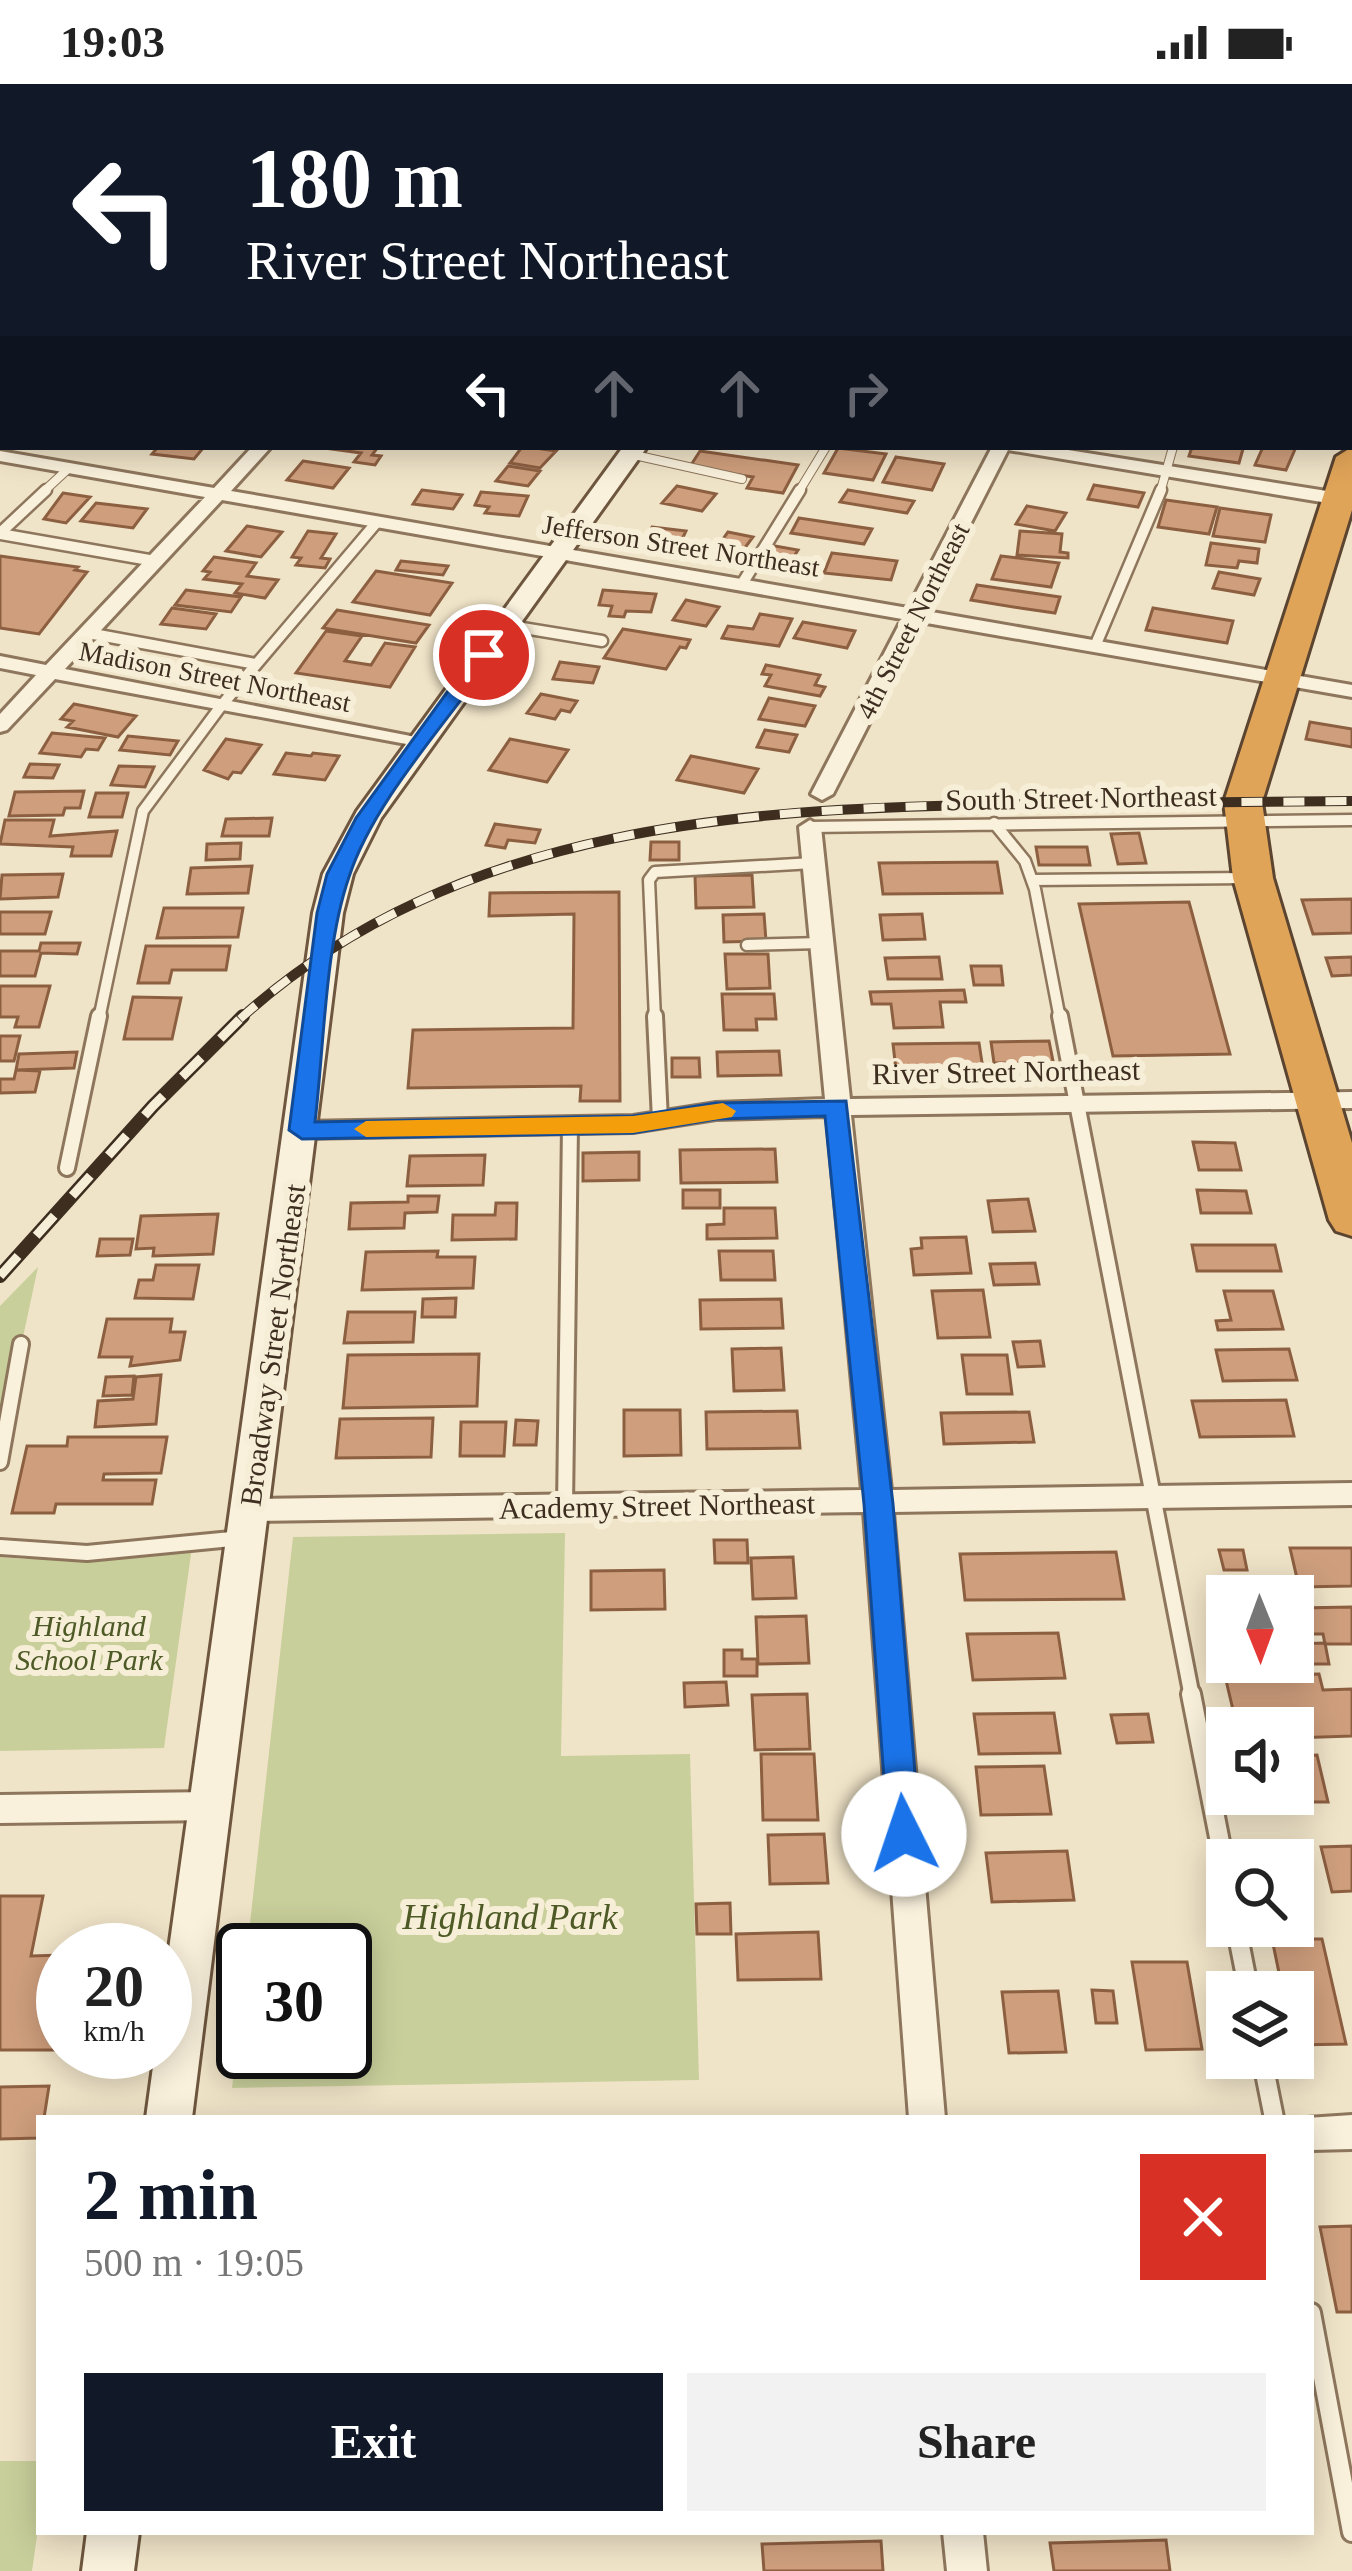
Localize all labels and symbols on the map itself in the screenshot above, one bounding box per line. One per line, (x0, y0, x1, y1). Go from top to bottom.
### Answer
street label: Jefferson Street Northeast (540, 509, 822, 583)
street label: 4th Street Northeast (851, 518, 976, 724)
pin (433, 604, 535, 706)
street label: Madison Street Northeast (77, 636, 354, 718)
street label: South Street Northeast (945, 779, 1218, 816)
street label: River Street Northeast (872, 1053, 1141, 1090)
street label: Broadway Street Northeast (234, 1181, 312, 1508)
street label: Academy Street Northeast (498, 1486, 816, 1525)
north arrow (1206, 1575, 1314, 1683)
park label: Highland School Park (15, 1609, 163, 1676)
position arrow (841, 1771, 967, 1897)
park label: Highland Park (402, 1897, 619, 1937)
speed limit sign: 30 (216, 1923, 372, 2079)

